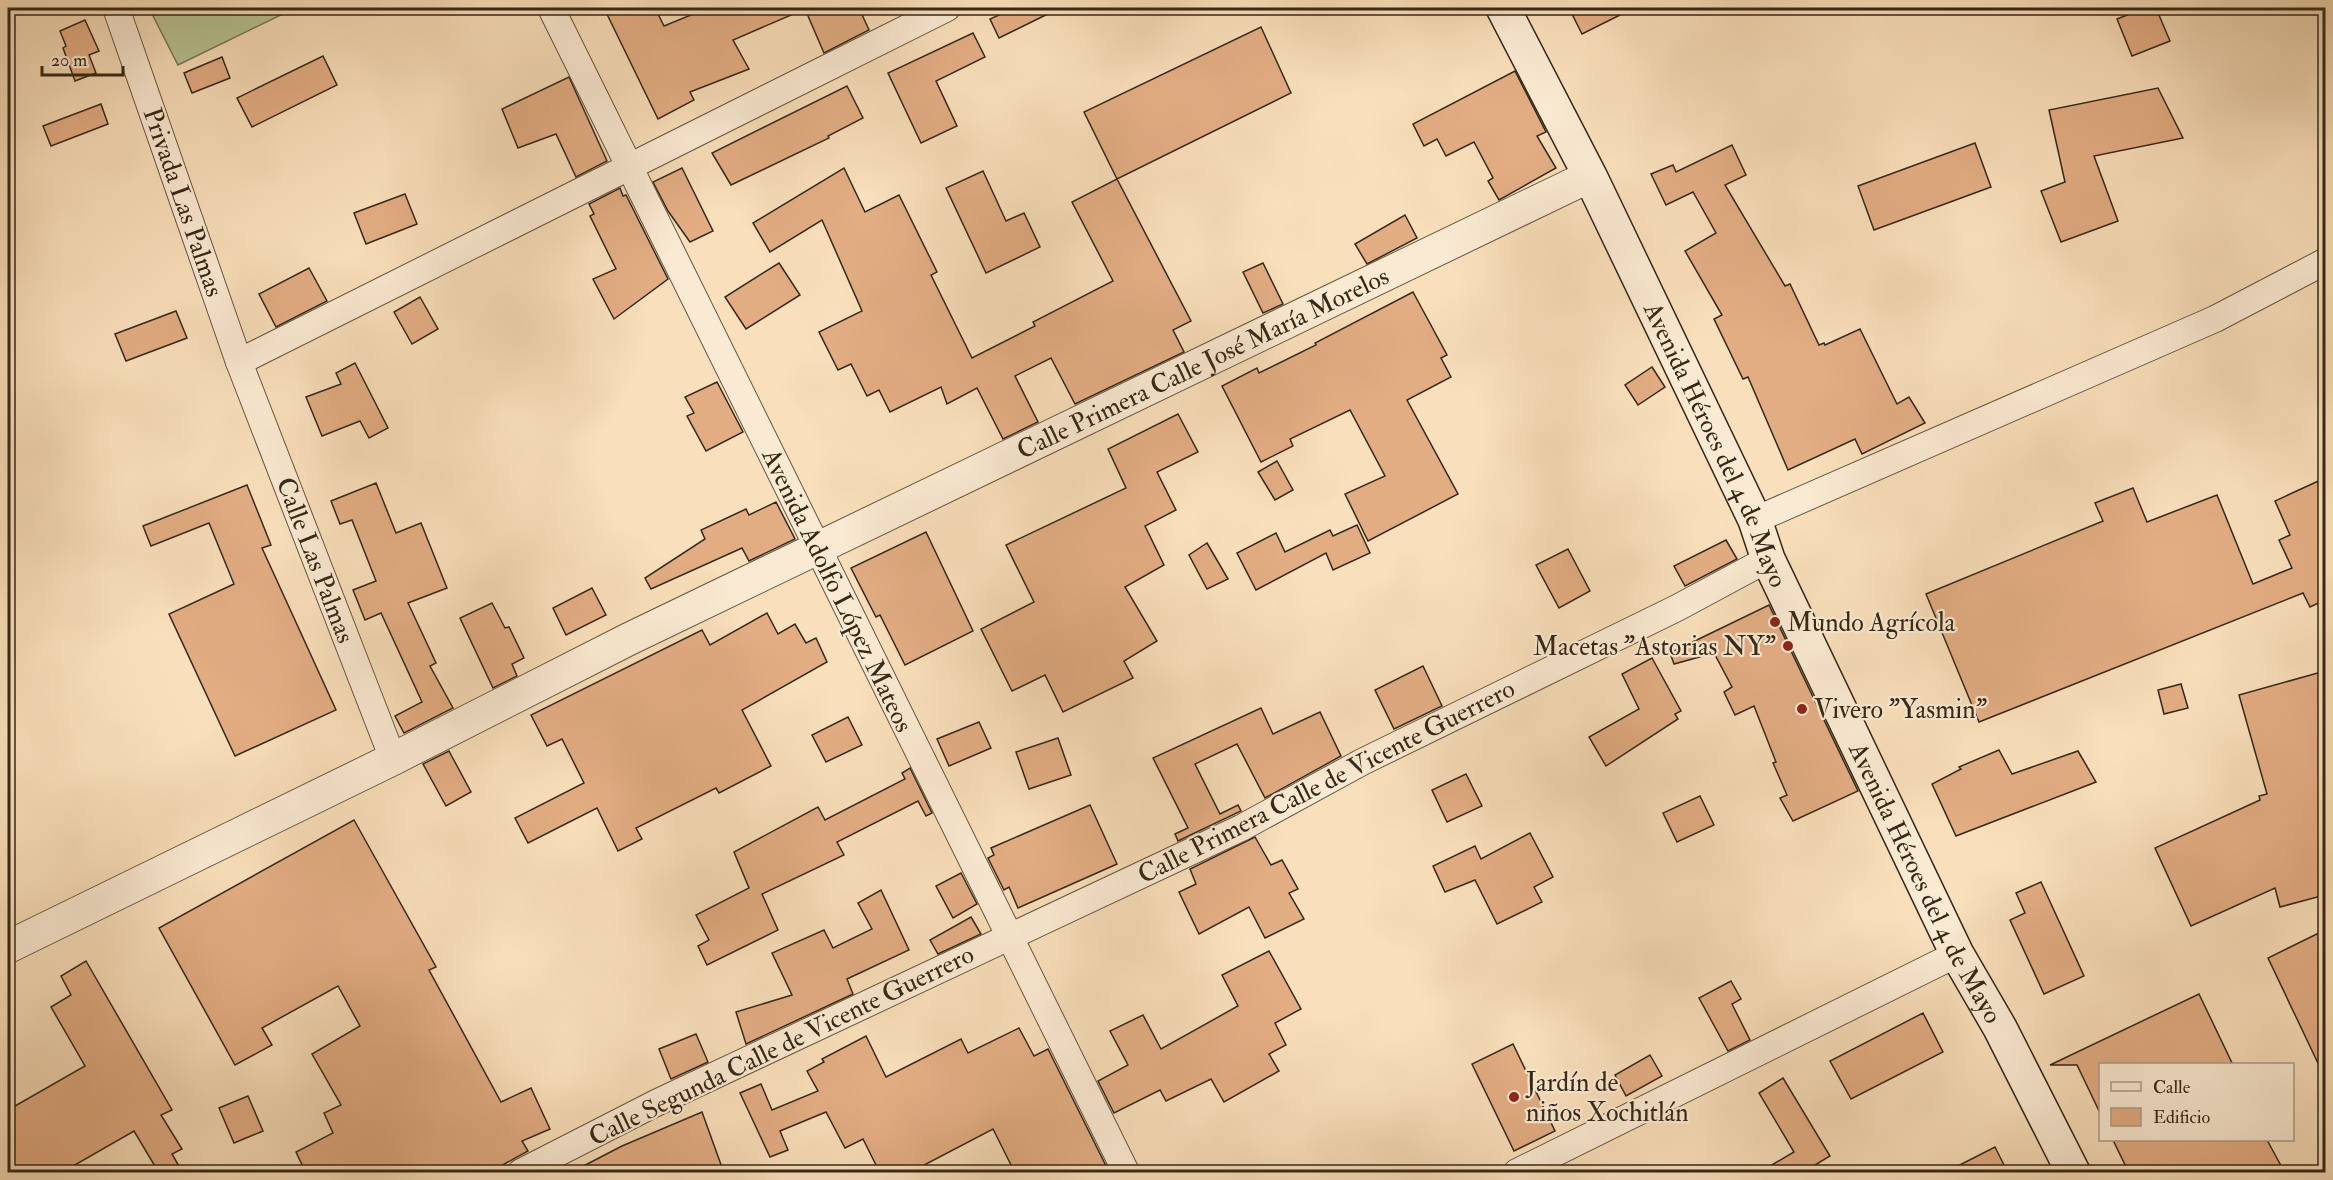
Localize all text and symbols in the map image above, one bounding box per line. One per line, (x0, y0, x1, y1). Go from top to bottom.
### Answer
scale bar (42, 39, 123, 77)
text: 20 m (51, 49, 87, 72)
street label: Privada Las Palmas (136, 104, 230, 301)
street label: Calle Primera Calle José María Morelos (1012, 260, 1394, 467)
street label: Avenida Héroes del 4 de Mayo (1636, 296, 1794, 593)
street label: Avenida Adolfo López Mateos (753, 443, 920, 738)
street label: Calle Las Palmas (269, 473, 361, 648)
place label: Mundo Agrícola (1787, 607, 1956, 639)
marker: Mundo Agrícola (1768, 615, 1782, 629)
place label: Macetas "Astorias NY" (1533, 631, 1776, 663)
marker: Macetas "Astorias NY" (1781, 639, 1795, 653)
street label: Calle Primera Calle de Vicente Guerrero (1133, 673, 1520, 891)
place label: Vivero "Yasmin" (1814, 694, 1987, 726)
marker: Vivero "Yasmin" (1795, 702, 1809, 716)
street label: Avenida Héroes del 4 de Mayo (1841, 737, 2009, 1029)
street label: Calle Segunda Calle de Vicente Guerrero (584, 938, 979, 1153)
legend (2099, 1063, 2294, 1141)
place label: Jardín de niños Xochitlán (1525, 1067, 1689, 1129)
text: Calle (2153, 1076, 2191, 1099)
marker: Jardín de niños Xochitlán (1507, 1090, 1521, 1104)
text: Edificio (2153, 1106, 2210, 1129)

